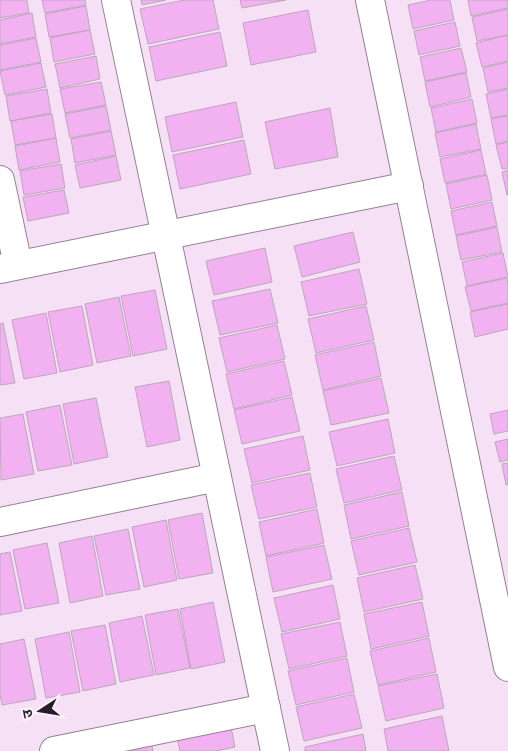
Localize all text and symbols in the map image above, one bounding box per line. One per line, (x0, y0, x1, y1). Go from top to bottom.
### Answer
north arrow (15, 686, 65, 736)
text: उ (18, 707, 37, 719)

